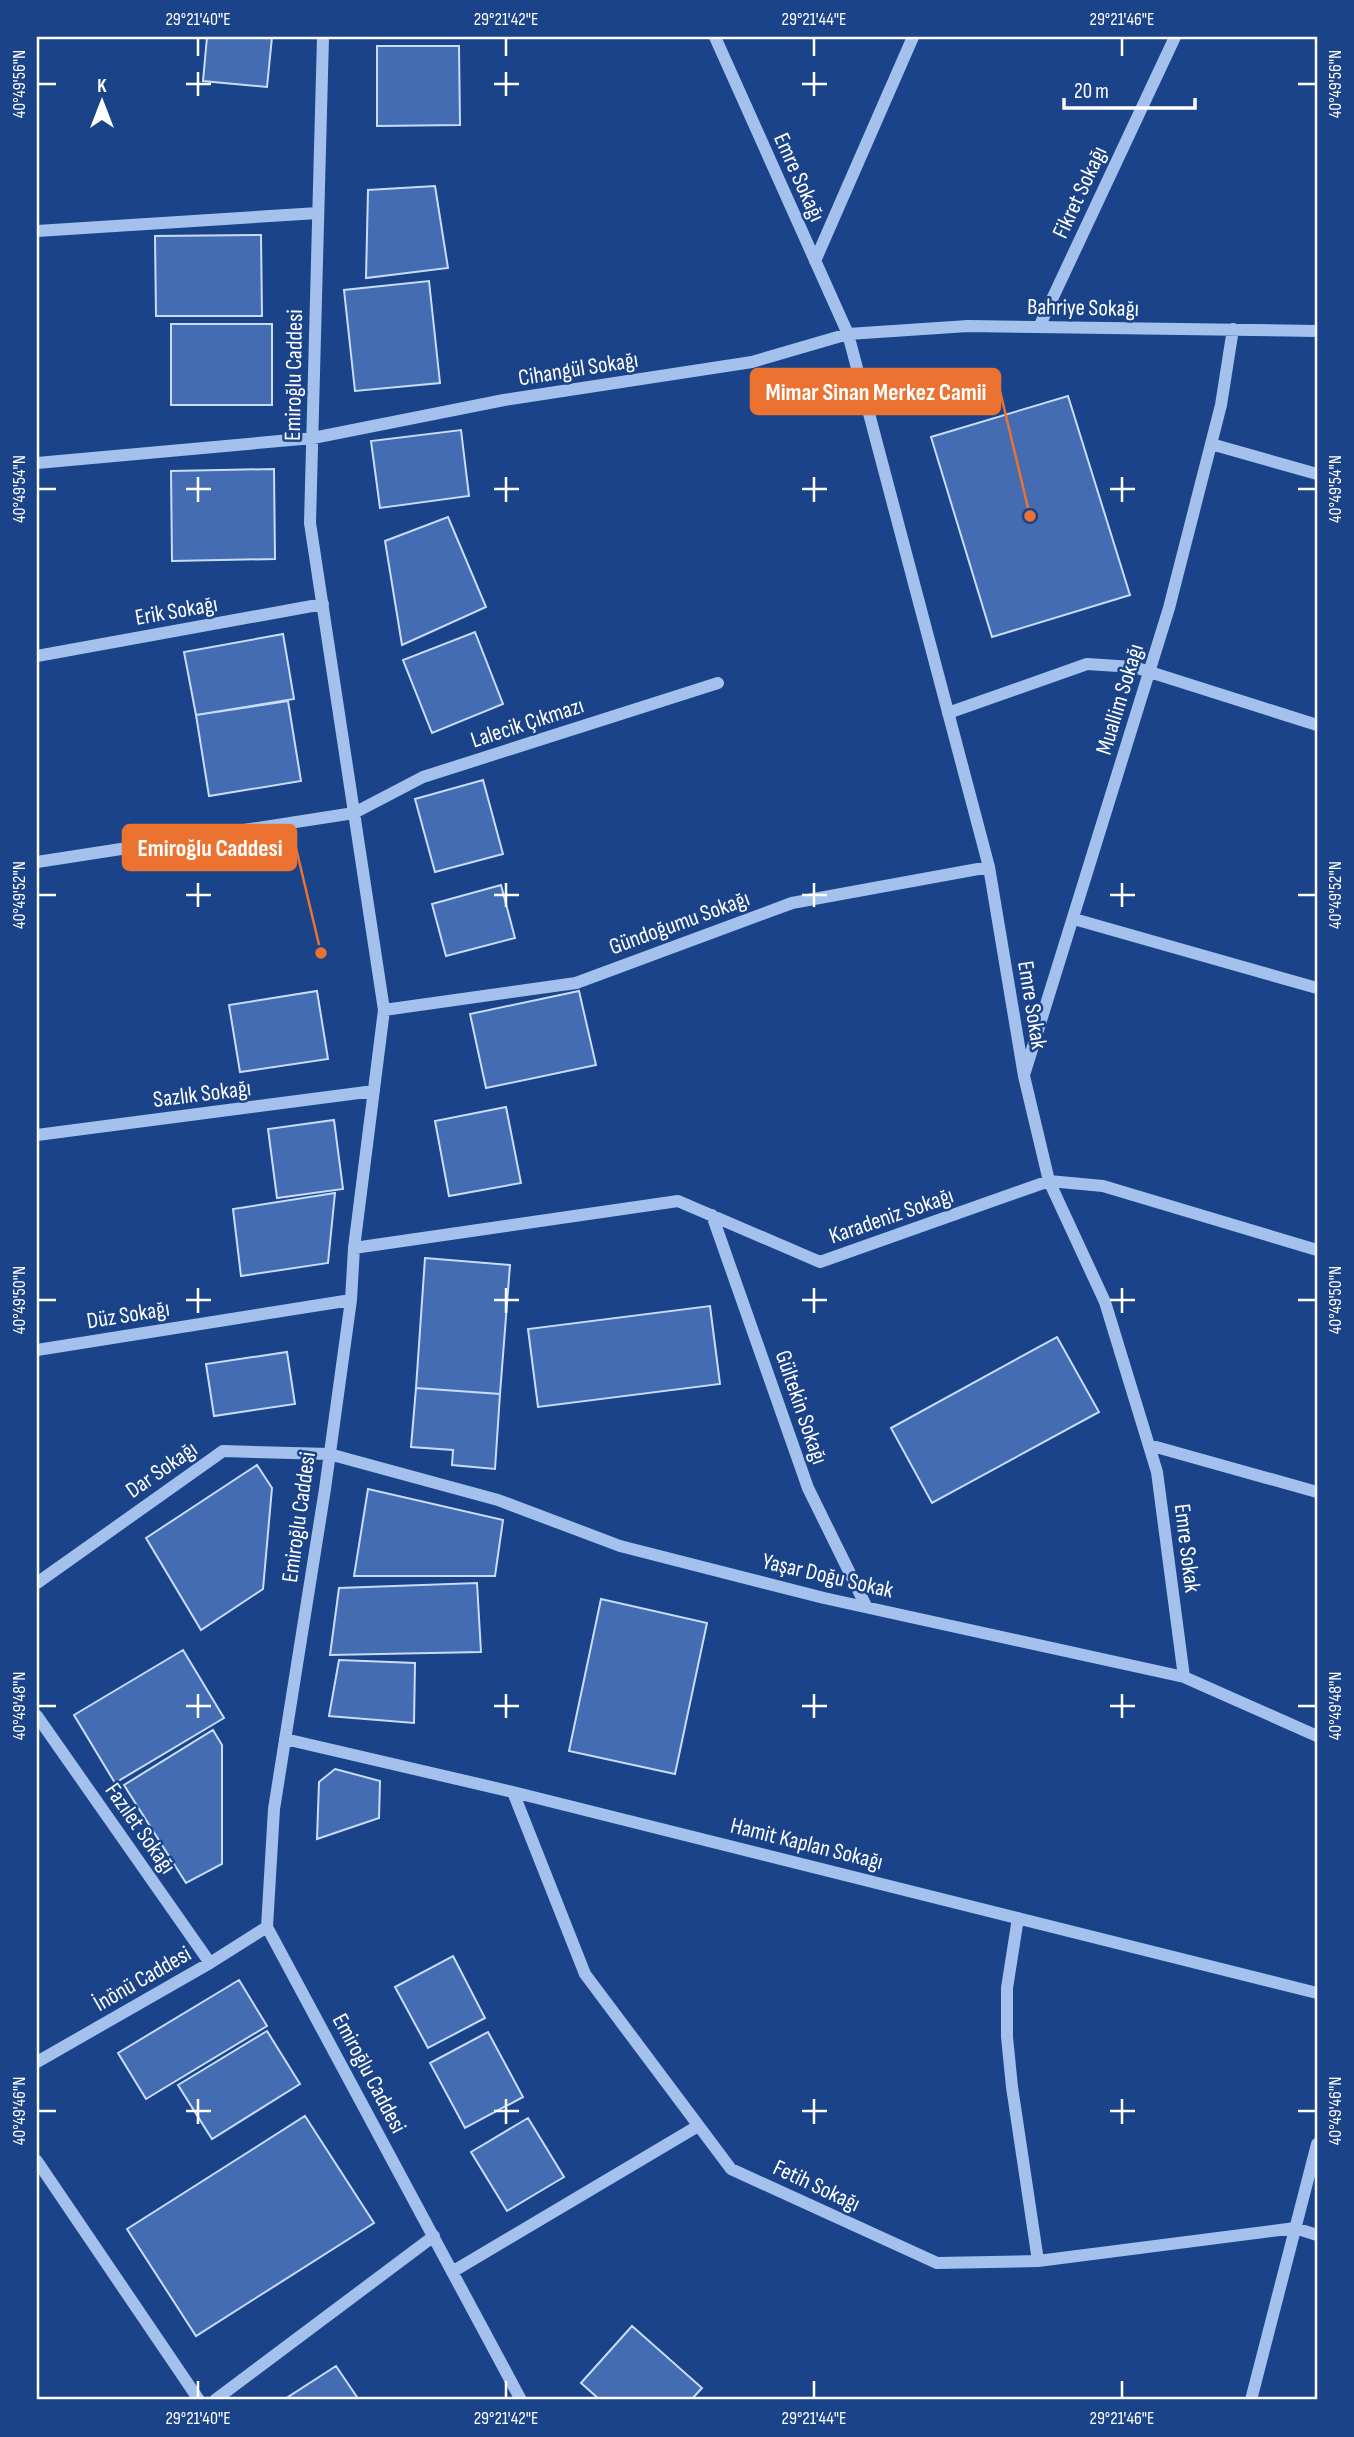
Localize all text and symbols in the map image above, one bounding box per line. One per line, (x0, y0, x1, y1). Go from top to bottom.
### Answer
text: 29°21'40"E (165, 9, 231, 30)
text: 29°21'42"E (474, 9, 538, 30)
text: 29°21'44"E (782, 9, 846, 30)
text: 29°21'46"E (1089, 9, 1155, 30)
text: 40°49'56"N (9, 50, 30, 118)
text: 40°49'56"N (1325, 50, 1346, 118)
north arrow (66, 66, 136, 136)
scale bar (1064, 66, 1195, 110)
text: K (97, 75, 107, 98)
text: 20 m (1074, 79, 1109, 104)
street label: Emre Sokağı (767, 129, 831, 226)
street label: Fikret Sokağı (1046, 142, 1113, 243)
street label: Bahriye Sokağı (1027, 293, 1139, 323)
street label: Emiroğlu Caddesi (279, 309, 309, 441)
street label: Cihangül Sokağı (516, 346, 640, 392)
callout: Mimar Sinan Merkez Camii (751, 369, 1000, 414)
text: Mimar Sinan Merkez Camii (766, 378, 987, 407)
text: 40°49'54"N (9, 455, 30, 523)
text: 40°49'54"N (1325, 455, 1346, 523)
street label: Erik Sokağı (133, 590, 220, 632)
street label: Muallim Sokağı (1090, 641, 1150, 758)
street label: Lalecik Çıkmazı (467, 692, 587, 754)
callout: Emiroğlu Caddesi (123, 825, 296, 870)
text: Emiroğlu Caddesi (137, 834, 283, 863)
text: 40°49'52"N (9, 861, 30, 929)
text: 40°49'52"N (1325, 861, 1346, 929)
street label: Gündoğumu Sokağı (605, 885, 753, 961)
street label: Emre Sokak (1011, 959, 1053, 1052)
street label: Sazlık Sokağı (152, 1074, 253, 1114)
street label: Karadeniz Sokağı (826, 1182, 957, 1250)
text: 40°49'50"N (9, 1266, 30, 1334)
text: 40°49'50"N (1325, 1266, 1346, 1334)
street label: Düz Sokağı (85, 1295, 172, 1335)
street label: Gültekin Sokağı (769, 1347, 834, 1468)
street label: Dar Sokağı (120, 1435, 203, 1504)
street label: Emiroğlu Caddesi (276, 1450, 322, 1584)
street label: Emre Sokak (1168, 1502, 1206, 1594)
street label: Yaşar Doğu Sokak (759, 1547, 896, 1605)
text: 40°49'48"N (9, 1672, 30, 1740)
text: 40°49'48"N (1325, 1672, 1346, 1740)
street label: Fazılet Sokağı (99, 1778, 182, 1879)
street label: Hamit Kaplan Sokağı (728, 1812, 886, 1876)
street label: İnönü Caddesi (89, 1940, 196, 2018)
street label: Emiroğlu Caddesi (326, 2009, 412, 2138)
text: 40°49'46"N (9, 2077, 30, 2145)
text: 40°49'46"N (1325, 2077, 1346, 2145)
street label: Fetih Sokağı (769, 2154, 865, 2218)
text: 29°21'40"E (165, 2408, 231, 2429)
text: 29°21'42"E (474, 2408, 538, 2429)
text: 29°21'44"E (782, 2408, 846, 2429)
text: 29°21'46"E (1089, 2408, 1155, 2429)

